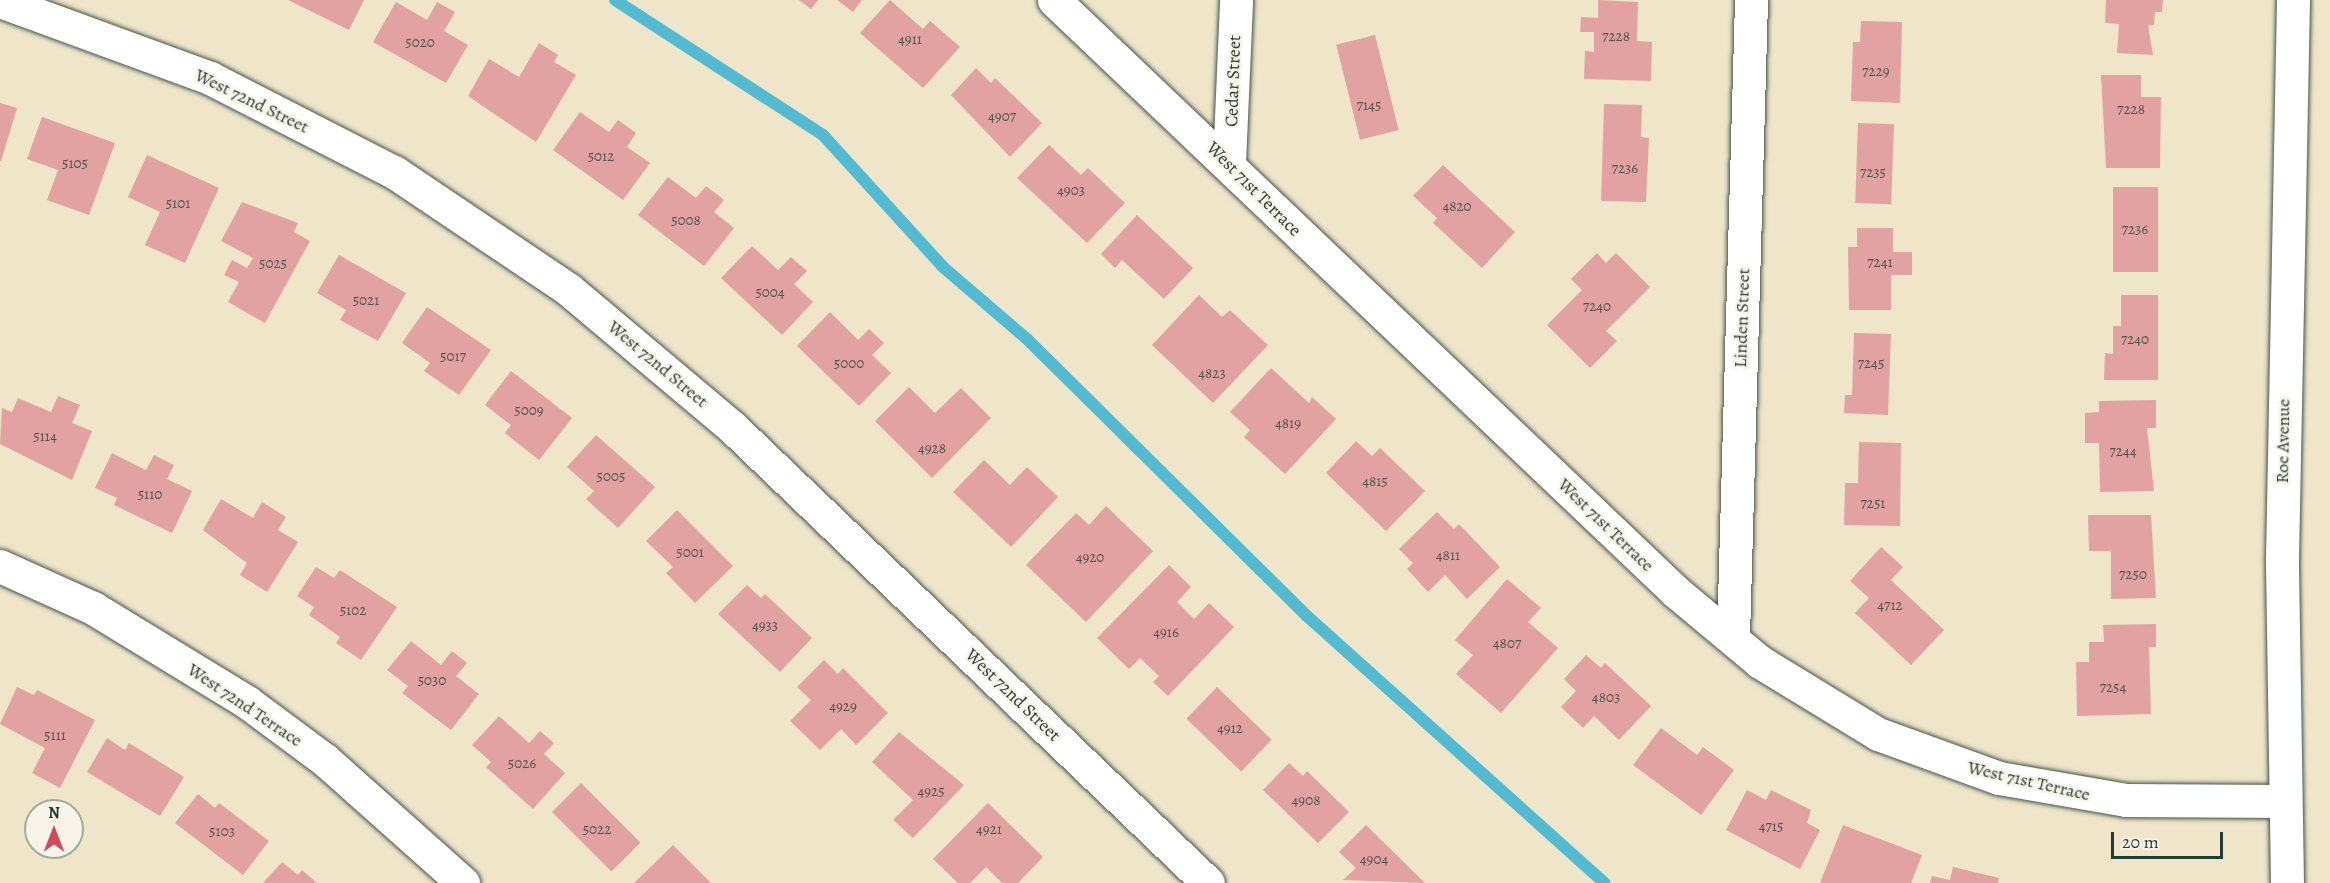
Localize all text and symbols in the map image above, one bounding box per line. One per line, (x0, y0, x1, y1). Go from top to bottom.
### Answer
house number: 7228 (1602, 28, 1630, 46)
house number: 4911 (898, 31, 922, 49)
house number: 5020 (405, 34, 435, 52)
street label: Cedar Street (1221, 35, 1245, 127)
house number: 7229 (1862, 63, 1890, 81)
street label: West 72nd Street (192, 64, 312, 138)
house number: 7145 (1357, 97, 1381, 115)
house number: 7228 (2117, 101, 2145, 119)
house number: 4907 (988, 108, 1016, 126)
street label: West 71st Terrace (1202, 137, 1306, 241)
house number: 5012 (588, 148, 614, 166)
house number: 5105 (62, 155, 88, 173)
house number: 7236 (1612, 160, 1638, 178)
house number: 7235 (1860, 164, 1886, 182)
house number: 4903 (1057, 182, 1085, 200)
house number: 5101 (166, 195, 190, 213)
house number: 4820 (1442, 198, 1472, 216)
house number: 5008 (671, 212, 701, 230)
house number: 7236 (2122, 221, 2148, 239)
house number: 7241 (1867, 254, 1893, 272)
house number: 5025 (259, 255, 287, 273)
street label: Linden Street (1729, 268, 1755, 368)
house number: 5004 (755, 284, 785, 302)
house number: 5021 (353, 292, 379, 310)
house number: 7240 (1583, 298, 1611, 316)
street label: West 72nd Street (604, 316, 712, 412)
house number: 7240 (2121, 331, 2149, 349)
house number: 5017 (440, 348, 466, 366)
house number: 5000 (834, 355, 864, 373)
house number: 7245 (1858, 355, 1884, 373)
house number: 4823 (1198, 365, 1226, 383)
street label: Roe Avenue (2271, 398, 2295, 484)
house number: 5009 (514, 402, 544, 420)
house number: 4819 (1275, 415, 1301, 433)
house number: 5114 (33, 428, 57, 446)
house number: 4928 (918, 440, 946, 458)
house number: 7244 (2109, 443, 2137, 461)
house number: 5005 (597, 468, 625, 486)
house number: 4815 (1362, 473, 1388, 491)
street label: West 71st Terrace (1554, 474, 1658, 576)
house number: 5110 (138, 486, 162, 504)
house number: 7251 (1860, 495, 1886, 513)
house number: 5001 (676, 544, 704, 562)
house number: 4811 (1436, 547, 1460, 565)
house number: 4920 (1076, 549, 1104, 567)
house number: 7250 (2119, 566, 2147, 584)
house number: 4712 (1877, 597, 1903, 615)
house number: 5102 (340, 602, 366, 620)
house number: 4933 (752, 617, 778, 635)
house number: 4916 (1153, 624, 1179, 642)
house number: 4807 (1493, 635, 1521, 653)
street label: West 72nd Street (961, 644, 1065, 746)
street label: West 72nd Terrace (184, 659, 306, 751)
house number: 5030 (418, 672, 446, 690)
house number: 7254 (2100, 679, 2126, 697)
house number: 4803 (1592, 689, 1620, 707)
house number: 4929 (829, 698, 857, 716)
house number: 4912 (1217, 720, 1243, 738)
house number: 5111 (44, 727, 66, 745)
house number: 5026 (508, 755, 536, 773)
street label: West 71st Terrace (1966, 756, 2092, 806)
house number: 4925 (917, 783, 945, 801)
house number: 4908 (1292, 792, 1320, 810)
north arrow (24, 799, 84, 859)
text: N (48, 802, 60, 824)
house number: 4715 (1759, 818, 1783, 836)
scale bar (2114, 820, 2226, 858)
house number: 5022 (583, 821, 611, 839)
house number: 4921 (976, 821, 1002, 839)
house number: 5103 (209, 823, 235, 841)
text: 20 m (2122, 830, 2159, 854)
house number: 4904 (1360, 851, 1388, 869)

